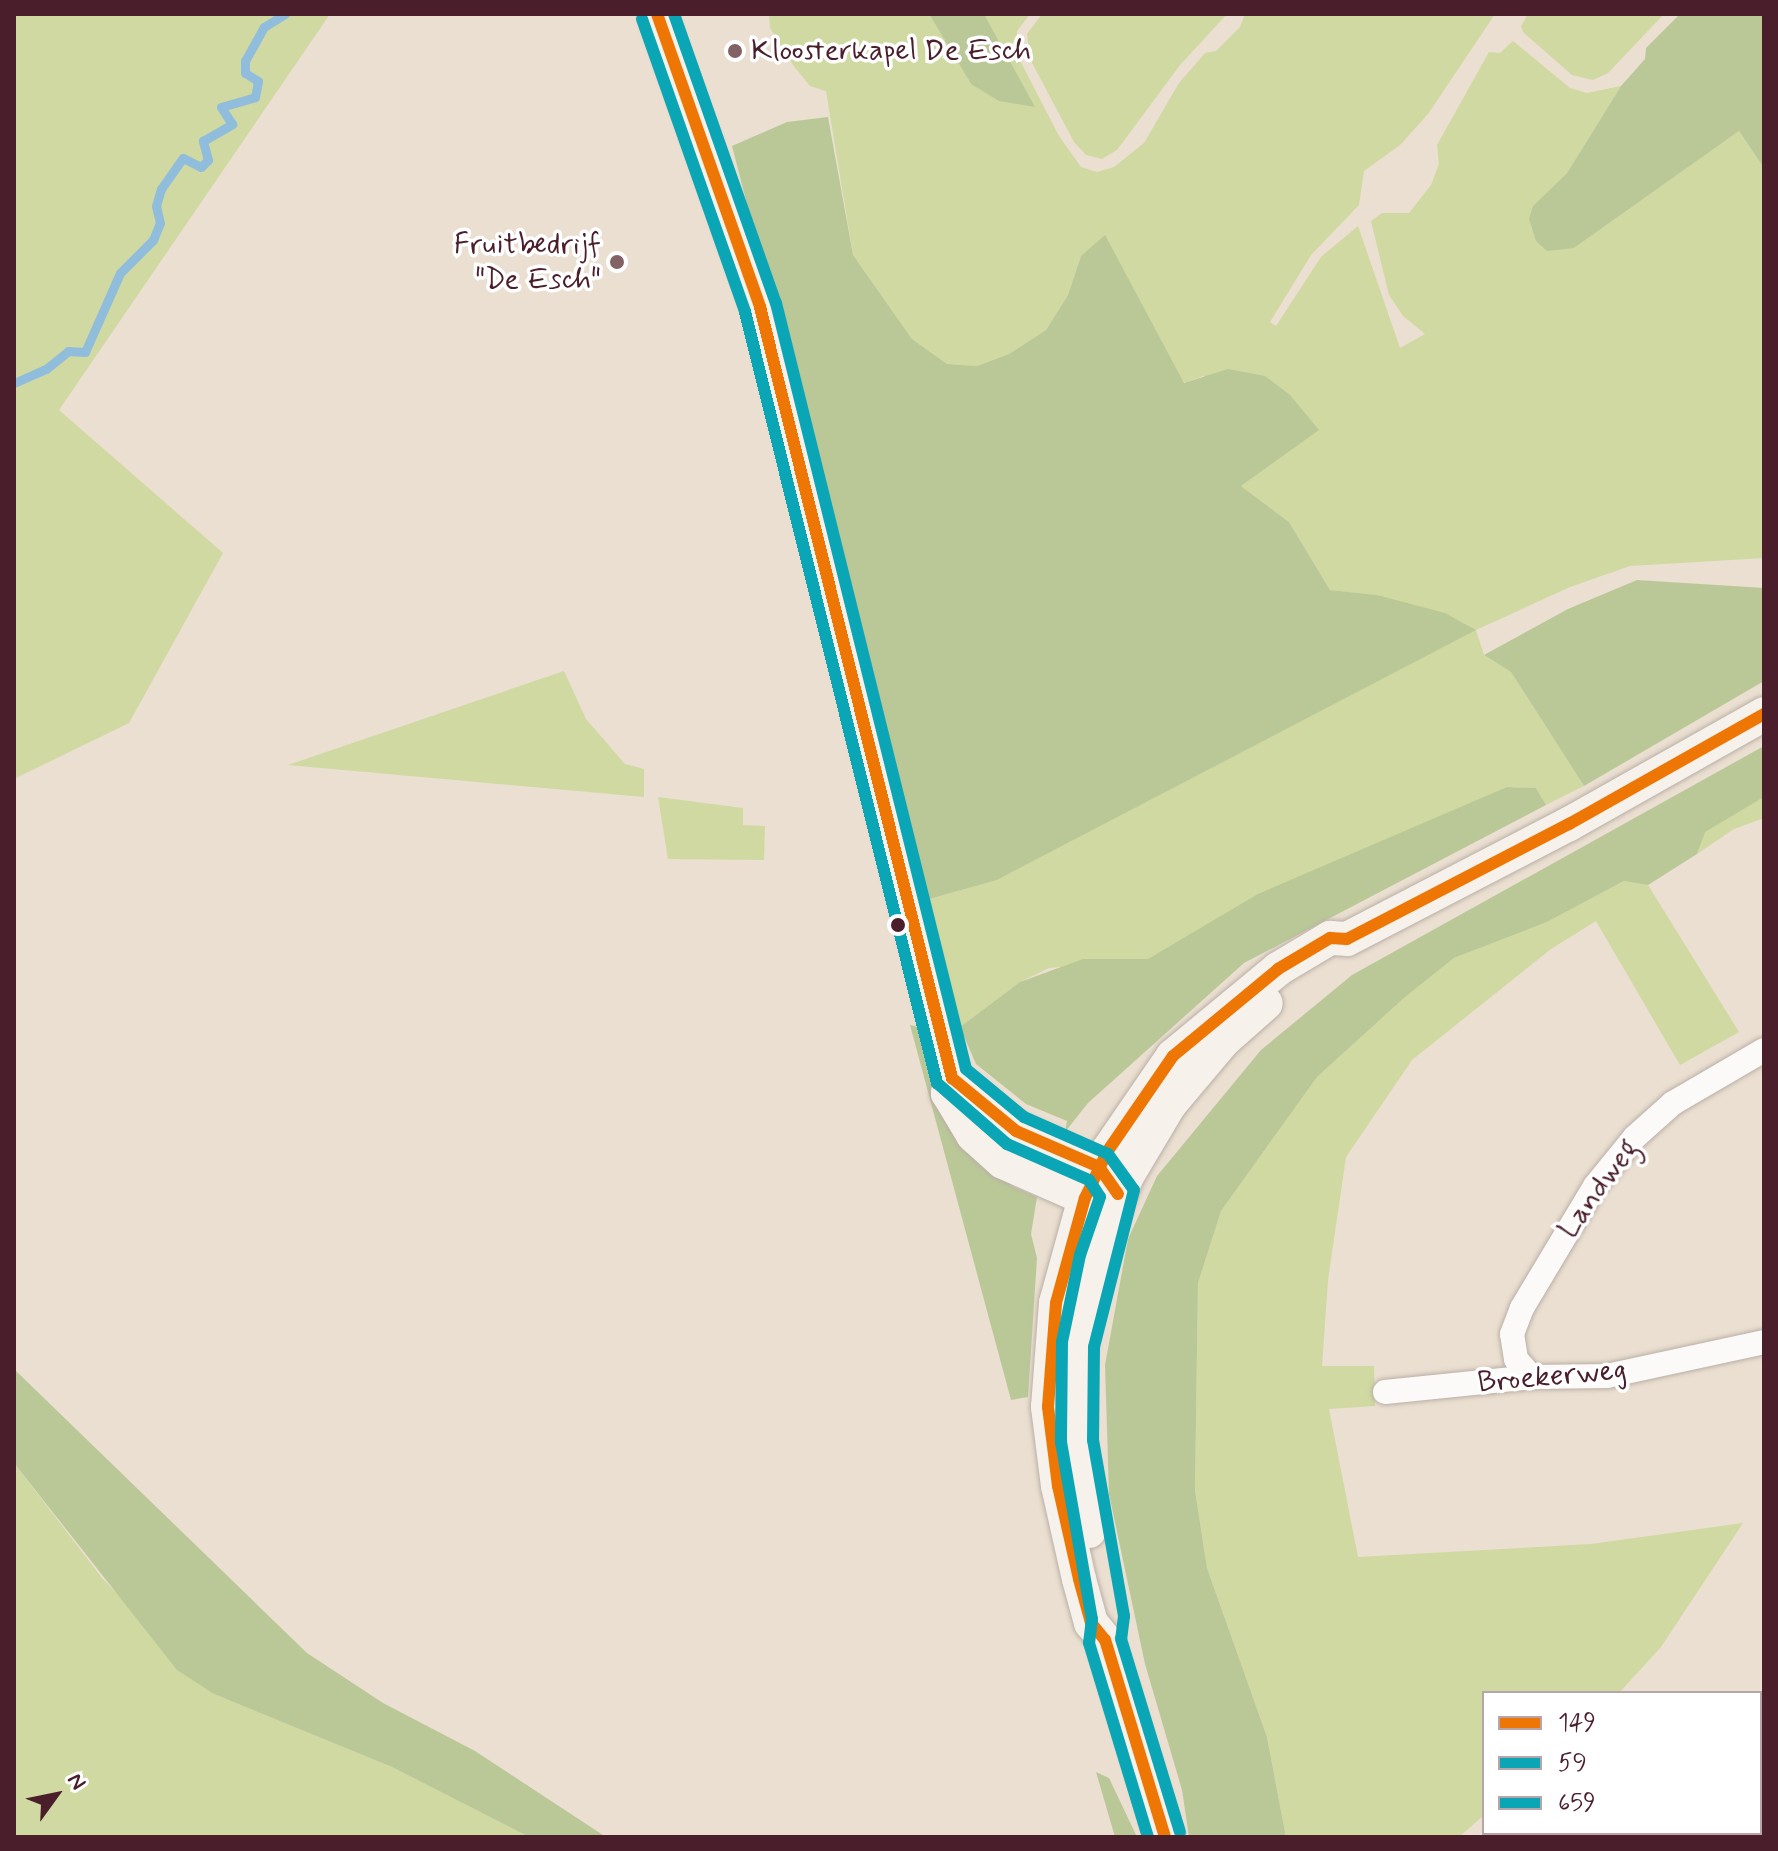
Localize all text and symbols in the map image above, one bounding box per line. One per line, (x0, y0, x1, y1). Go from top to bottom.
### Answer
place label: Kloosterkapel De Esch (751, 33, 1027, 69)
marker: Kloosterkapel De Esch (726, 42, 744, 60)
place label: Fruitbedrijf "De Esch" (454, 227, 601, 298)
marker: Fruitbedrijf "De Esch" (608, 253, 626, 271)
unlabelled marker (890, 917, 906, 933)
street label: Landweg (1551, 1132, 1647, 1246)
street label: Broekerweg (1476, 1353, 1628, 1401)
legend (1482, 1691, 1762, 1835)
text: 149 (1558, 1708, 1596, 1739)
text: 59 (1558, 1748, 1587, 1779)
north arrow (16, 1755, 96, 1835)
text: N (60, 1768, 92, 1796)
text: 659 (1558, 1788, 1596, 1819)

